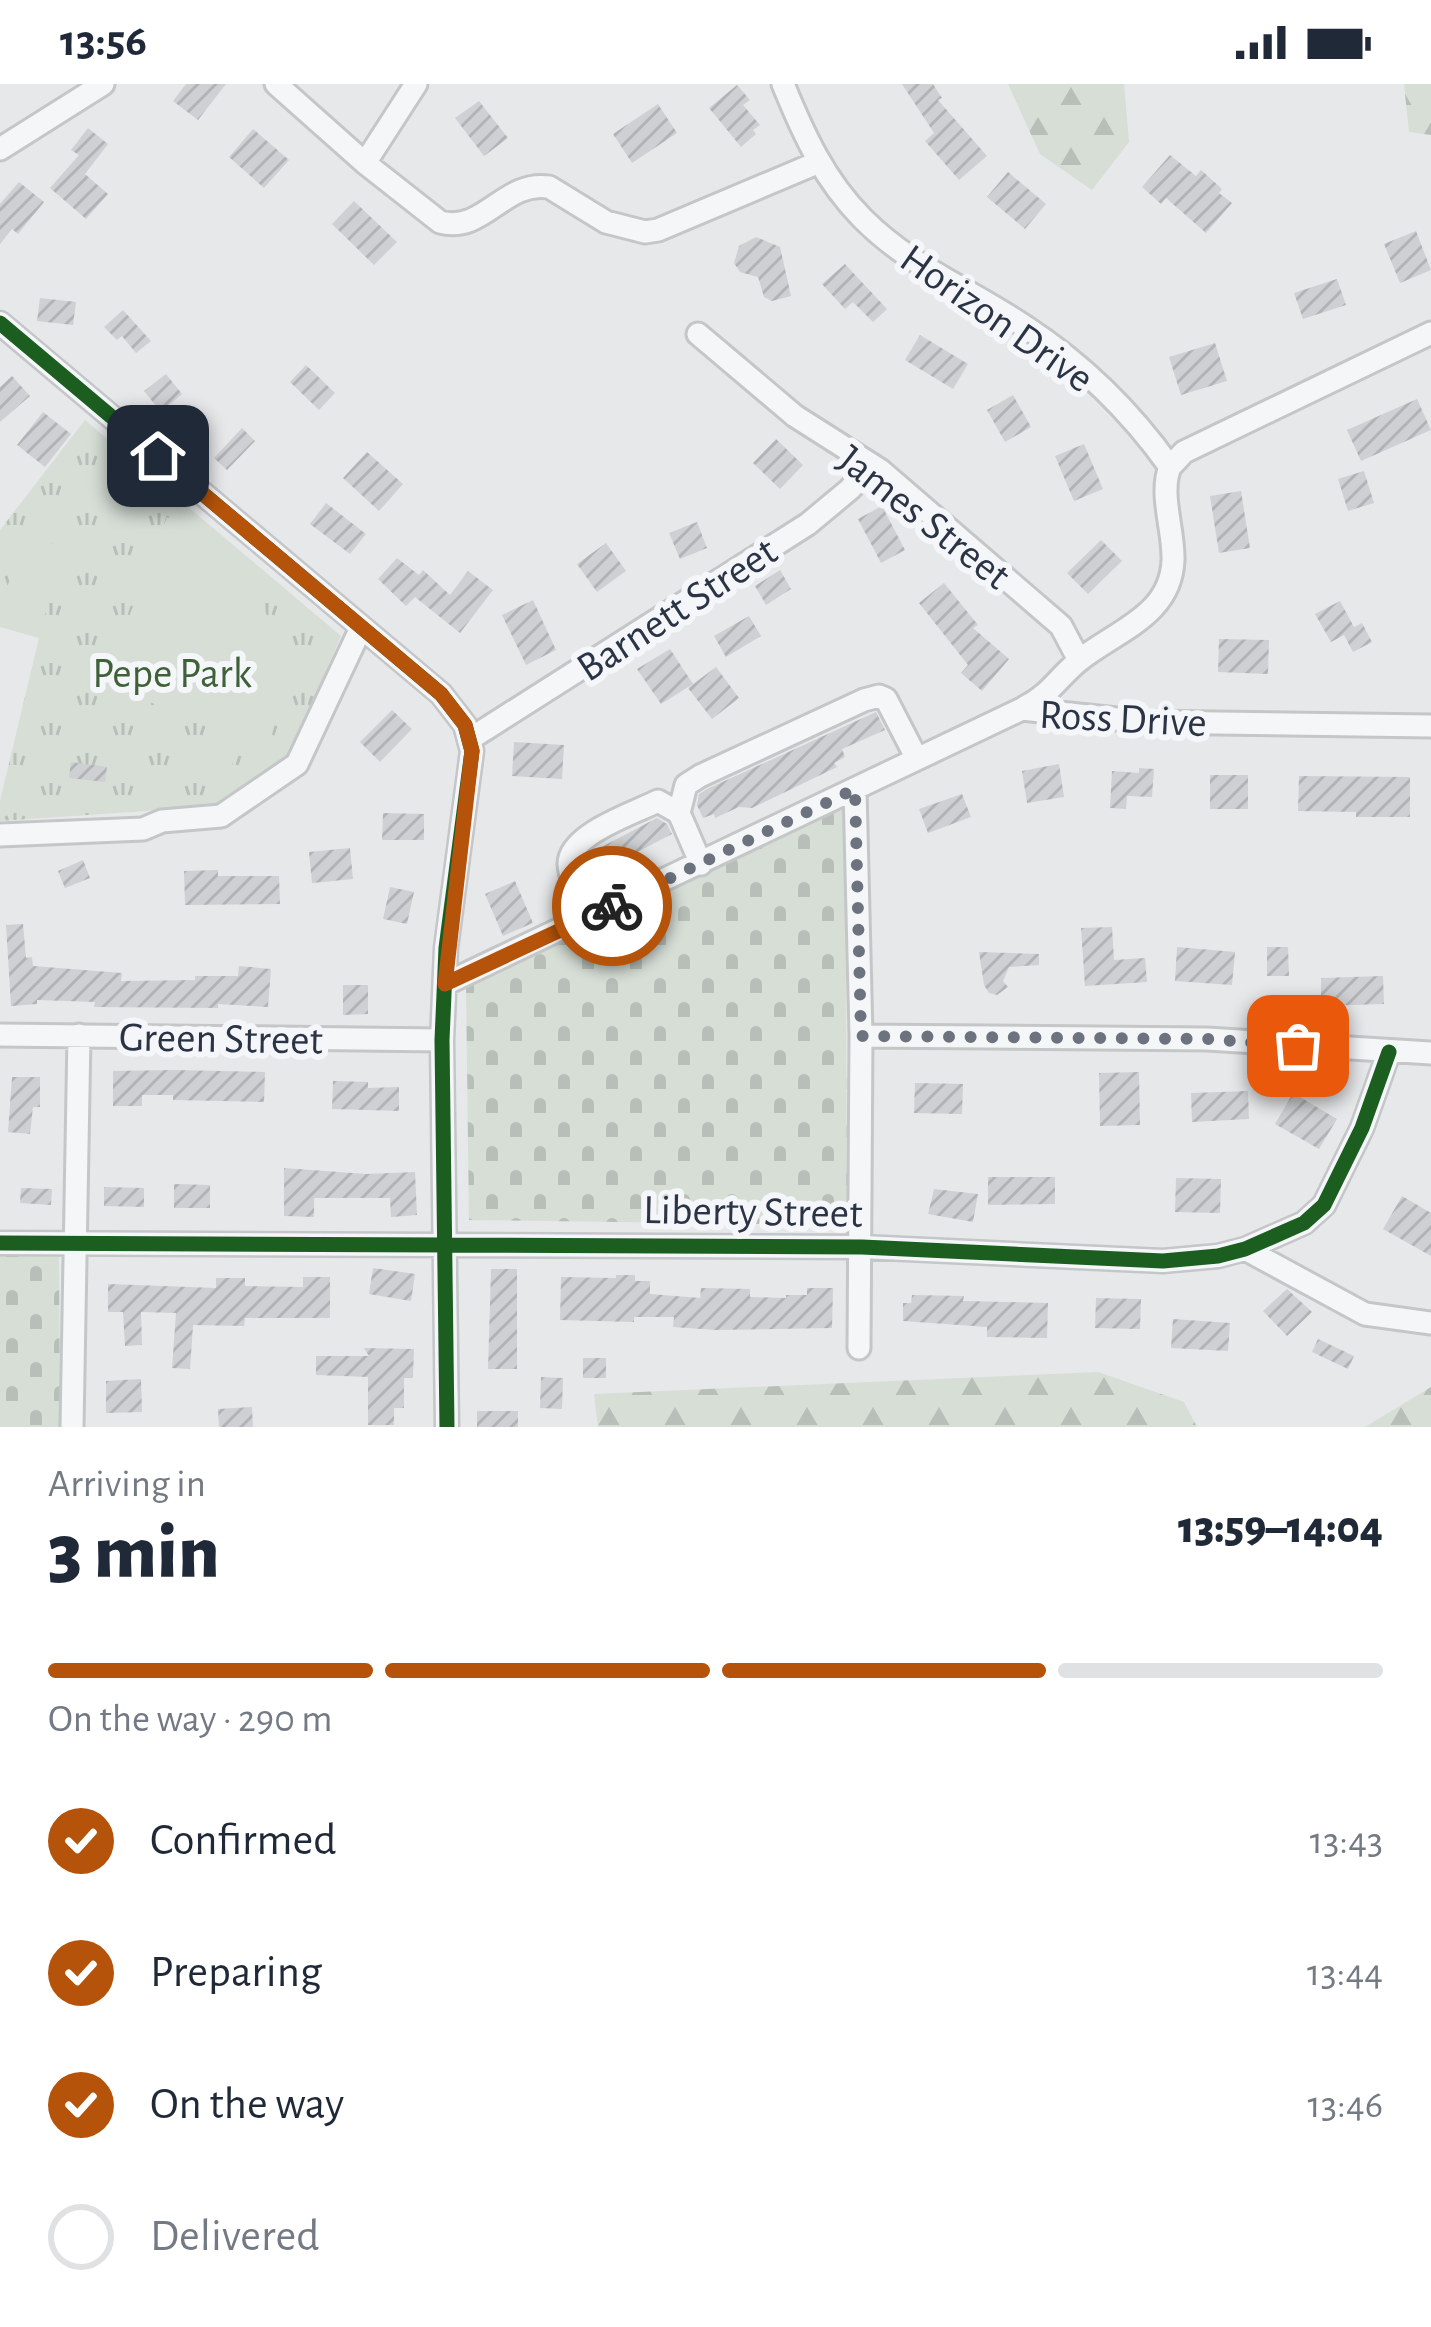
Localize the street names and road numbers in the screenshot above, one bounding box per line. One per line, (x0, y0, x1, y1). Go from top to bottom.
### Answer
street label: Horizon Drive (893, 237, 1101, 400)
street label: James Street (830, 438, 1018, 597)
street label: Barnett Street (570, 530, 784, 690)
street label: Ross Drive (1038, 694, 1208, 744)
street label: Green Street (119, 1016, 323, 1062)
street label: Liberty Street (643, 1189, 863, 1235)

